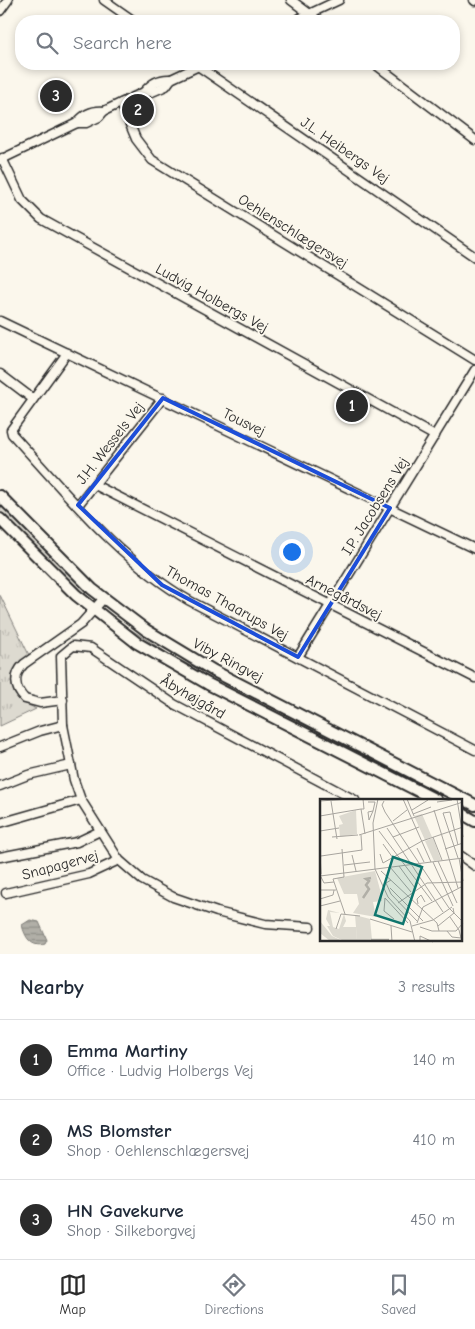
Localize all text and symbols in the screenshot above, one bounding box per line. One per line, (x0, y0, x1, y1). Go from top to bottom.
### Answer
search box (15, 15, 460, 70)
icon: search (33, 29, 61, 57)
text: Search here (73, 32, 172, 54)
pin: 3 (40, 77, 72, 115)
pin: 2 (122, 91, 154, 129)
street label: J.L. Heibergs Vej (297, 113, 393, 187)
street label: Oehlenschlægersvej (235, 190, 351, 272)
street label: Ludvig Holbergs Vej (153, 260, 271, 336)
pin: 1 (336, 387, 368, 425)
street label: J.H. Wessels Vej (72, 398, 148, 488)
street label: Tousvej (220, 404, 268, 440)
street label: I.P. Jacobsens Vej (338, 454, 412, 558)
your location (279, 539, 305, 565)
street label: Thomas Thaarups Vej (163, 562, 291, 644)
street label: Arnegårdsvej (303, 570, 385, 624)
street label: Viby Ringvej (190, 634, 266, 686)
street label: Åbyhøjgård (157, 670, 229, 723)
inset map (320, 799, 462, 942)
street label: Snapagervej (20, 846, 100, 884)
text: Nearby (20, 975, 84, 999)
text: 3 results (398, 978, 455, 996)
text: Emma Martiny (67, 1040, 187, 1062)
text: 1 (33, 1051, 39, 1069)
text: 140 m (413, 1051, 455, 1069)
text: Office · Ludvig Holbergs Vej (67, 1062, 254, 1080)
text: MS Blomster (67, 1120, 171, 1142)
text: 2 (32, 1131, 40, 1149)
text: 410 m (413, 1131, 455, 1149)
text: Shop · Oehlenschlægersvej (67, 1142, 249, 1160)
text: HN Gavekurve (67, 1200, 184, 1222)
text: 3 (32, 1211, 40, 1229)
text: 450 m (410, 1211, 455, 1229)
text: Shop · Silkeborgvej (67, 1222, 196, 1240)
tab: Map (59, 1271, 87, 1318)
tab: Directions (204, 1271, 264, 1318)
tab: Saved (381, 1271, 416, 1318)

